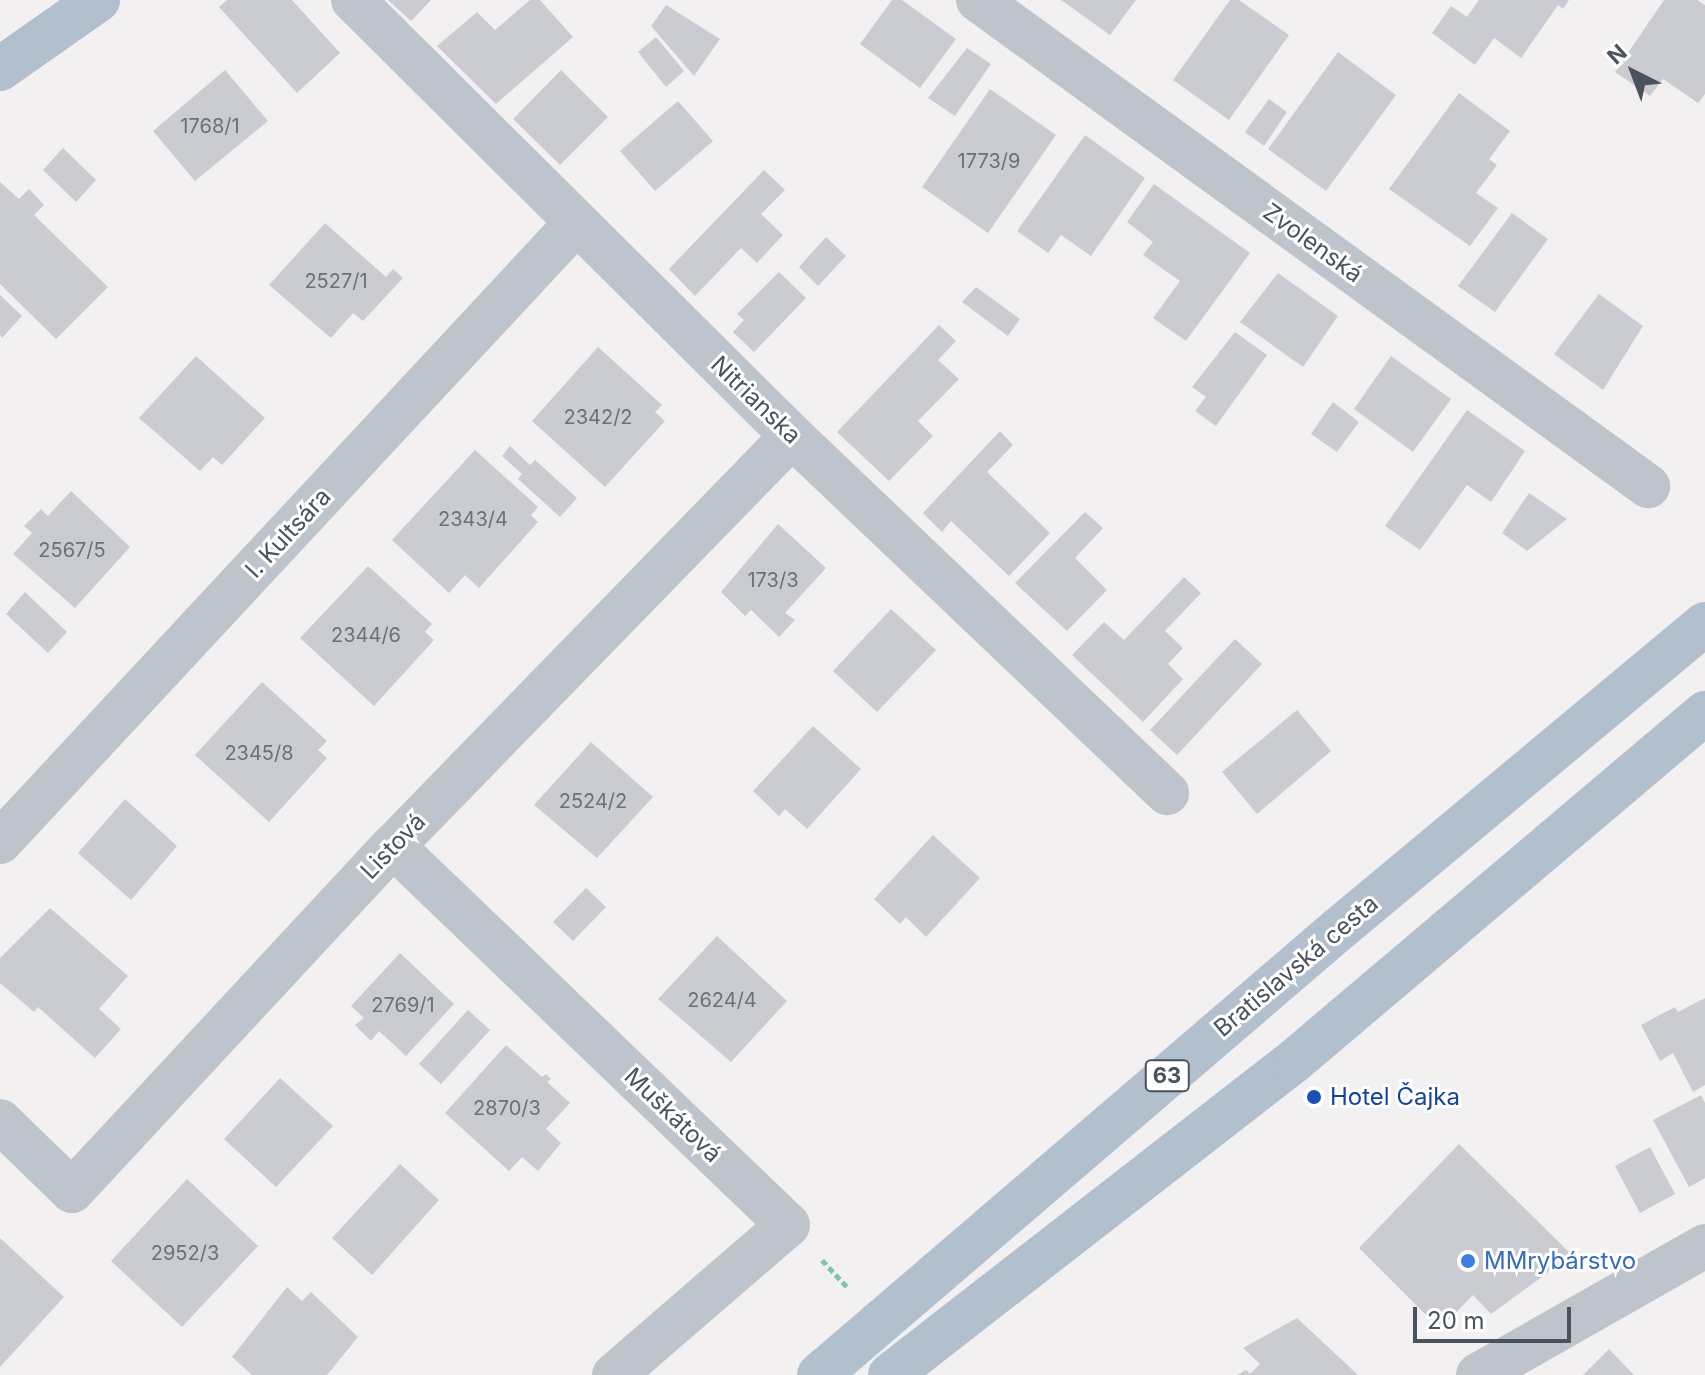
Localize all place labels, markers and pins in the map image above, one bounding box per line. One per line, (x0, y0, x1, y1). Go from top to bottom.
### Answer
place label: Hotel Čajka (1330, 1083, 1460, 1111)
marker: Hotel Čajka (1305, 1088, 1323, 1106)
place label: MMrybárstvo (1484, 1247, 1636, 1275)
marker: MMrybárstvo (1459, 1252, 1477, 1270)

